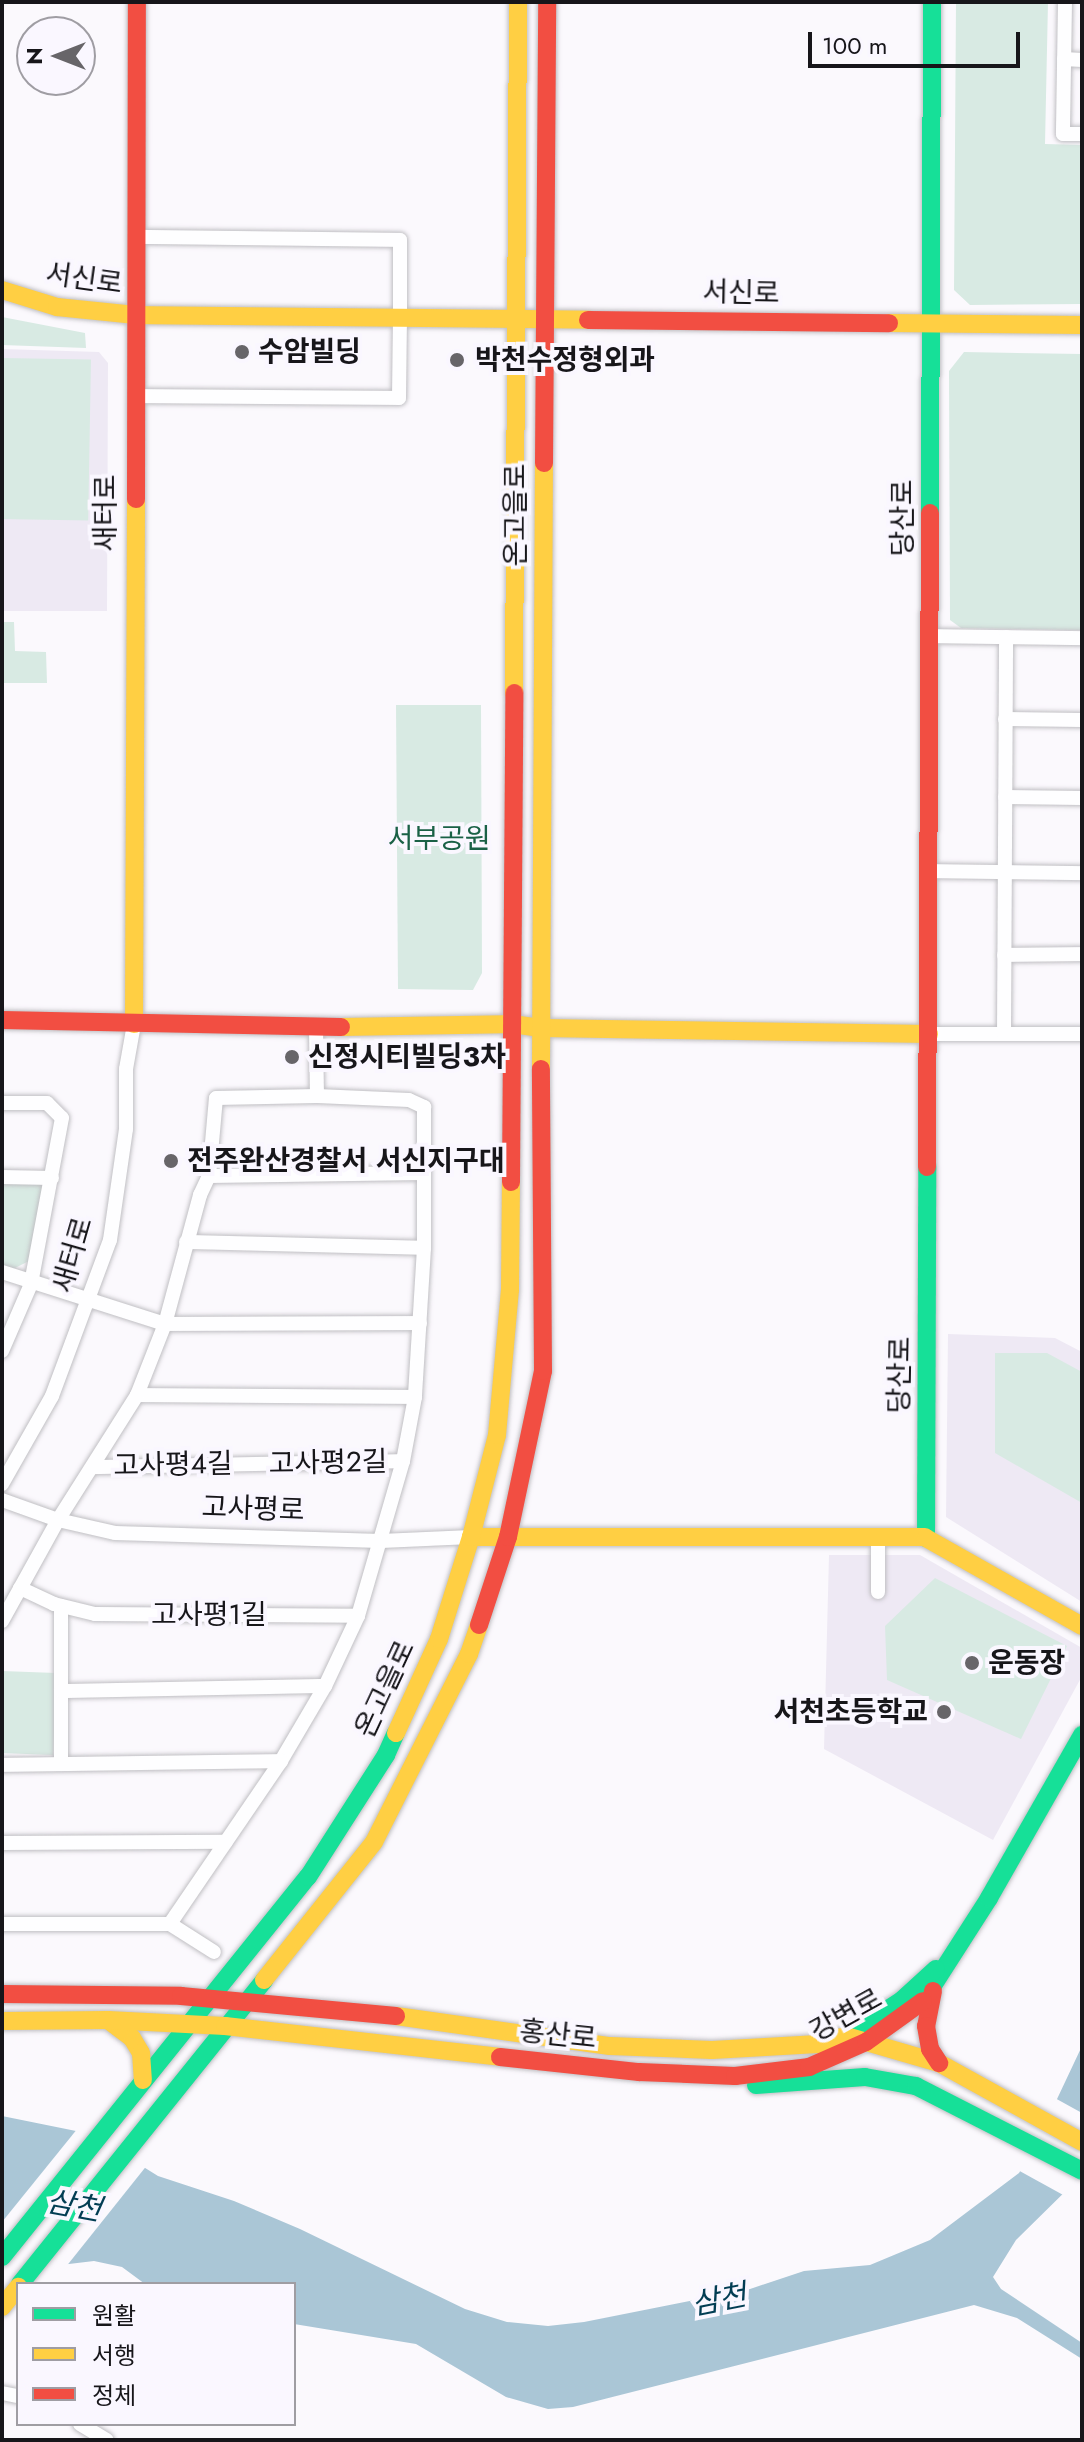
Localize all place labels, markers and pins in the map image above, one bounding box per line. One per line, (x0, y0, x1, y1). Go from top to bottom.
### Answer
place label: 수암빌딩 (258, 335, 361, 369)
marker: 수암빌딩 (233, 343, 251, 361)
place label: 박천수정형외과 (475, 343, 655, 377)
marker: 박천수정형외과 (446, 349, 468, 371)
place label: 신정시티빌딩3차 (308, 1040, 506, 1074)
marker: 신정시티빌딩3차 (283, 1048, 301, 1066)
place label: 전주완산경찰서 서신지구대 (187, 1144, 505, 1178)
marker: 전주완산경찰서 서신지구대 (162, 1152, 180, 1170)
place label: 운동장 (988, 1646, 1065, 1680)
marker: 운동장 (963, 1654, 981, 1672)
place label: 서천초등학교 (773, 1695, 928, 1729)
marker: 서천초등학교 (935, 1703, 953, 1721)

